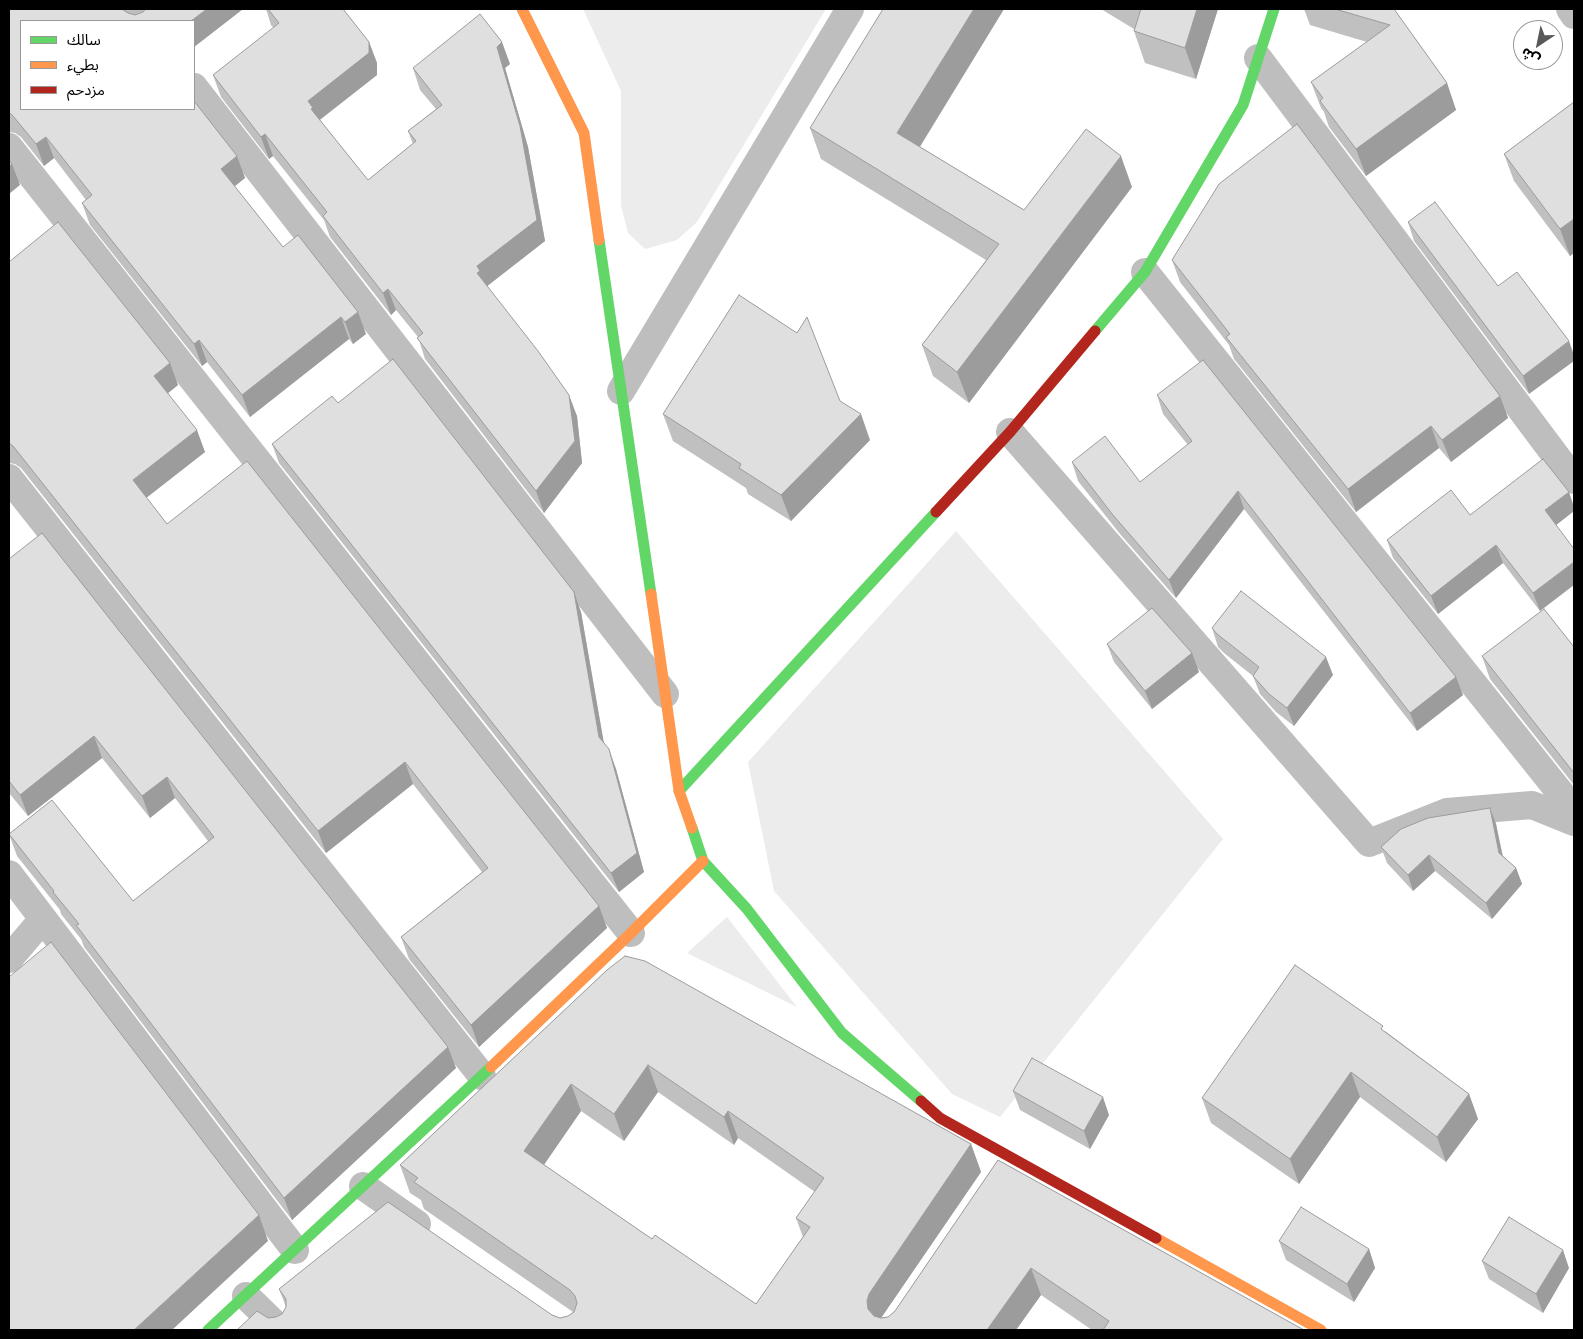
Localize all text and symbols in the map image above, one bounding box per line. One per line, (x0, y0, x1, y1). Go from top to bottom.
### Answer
legend (20, 20, 195, 110)
north arrow (1513, 20, 1563, 70)
text: سالك (67, 31, 101, 49)
text: ش (1517, 44, 1543, 69)
text: بطيء (67, 56, 99, 74)
text: مزدحم (67, 81, 105, 99)

